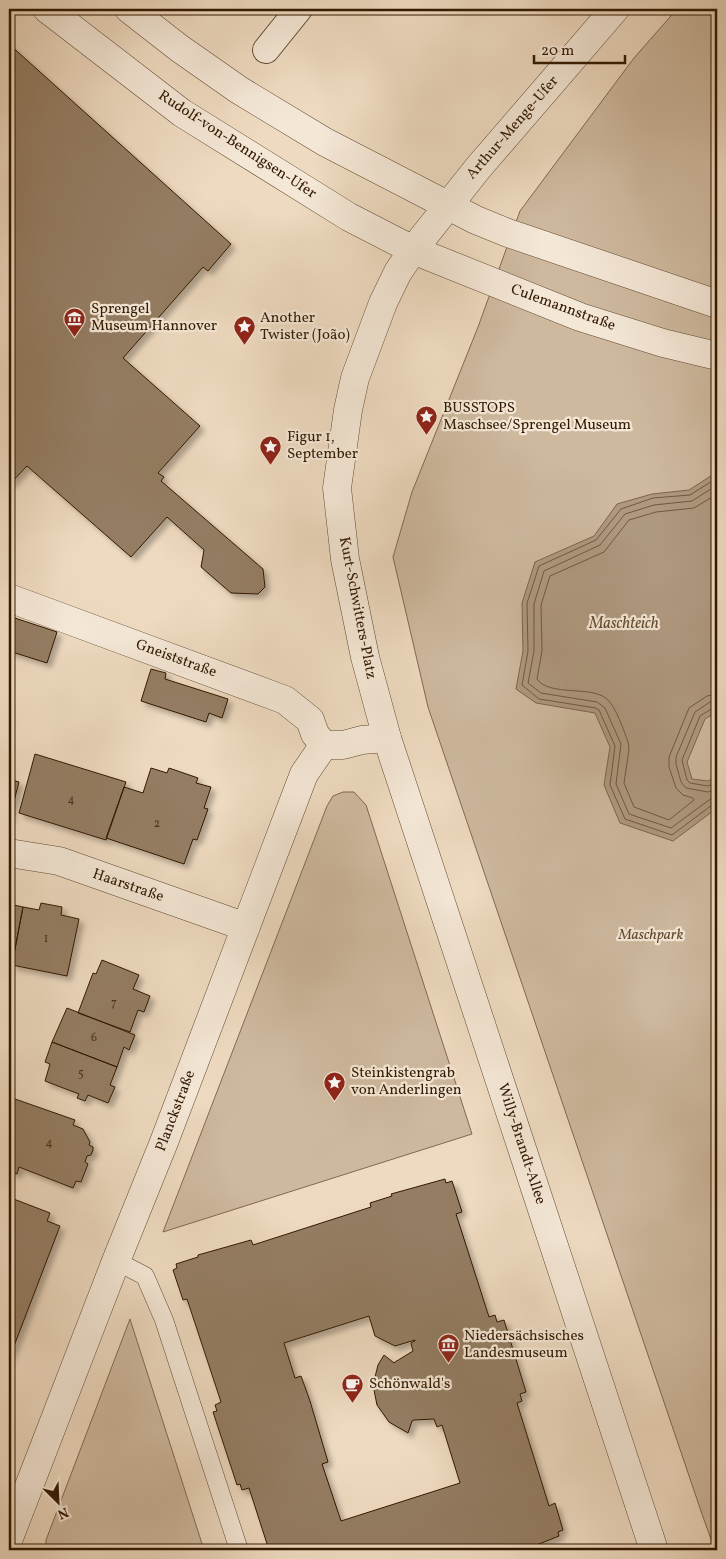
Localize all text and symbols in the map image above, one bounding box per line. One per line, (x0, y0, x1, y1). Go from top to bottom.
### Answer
scale bar (534, 32, 625, 64)
text: 20 m (541, 41, 574, 62)
street label: Arthur-Menge-Ufer (462, 72, 564, 184)
street label: Rudolf-von-Bennigsen-Ufer (154, 86, 320, 204)
street label: Culemannstraße (508, 279, 618, 337)
place label: Sprengel Museum Hannover (91, 299, 217, 337)
museum icon: Sprengel Museum Hannover (63, 306, 87, 337)
place label: Another Twister (João) (260, 308, 350, 346)
place icon: Another Twister (João) (232, 315, 256, 346)
place label: BUSSTOPS Maschsee/Sprengel Museum (443, 398, 631, 436)
place icon: BUSSTOPS Maschsee/Sprengel Museum (415, 405, 439, 436)
place label: Figur 1, September (287, 427, 358, 465)
place icon: Figur 1, September (259, 434, 283, 465)
street label: Kurt-Schwitters-Platz (333, 535, 381, 681)
water label: Maschteich (588, 613, 659, 635)
street label: Gneiststraße (133, 635, 219, 683)
house number: 4 (67, 792, 75, 808)
house number: 2 (154, 816, 160, 832)
street label: Haarstraße (90, 864, 166, 908)
park label: Maschpark (618, 925, 683, 946)
house number: 1 (44, 931, 48, 947)
house number: 7 (111, 995, 117, 1011)
house number: 6 (91, 1030, 97, 1046)
place label: Steinkistengrab von Anderlingen (351, 1063, 462, 1101)
house number: 5 (78, 1066, 84, 1082)
street label: Planckstraße (151, 1067, 201, 1155)
place icon: Steinkistengrab von Anderlingen (323, 1070, 347, 1101)
street label: Willy-Brandt-Allee (492, 1081, 550, 1207)
house number: 4 (45, 1135, 53, 1151)
place label: Niedersächsisches Landesmuseum (464, 1326, 584, 1364)
museum icon: Niedersächsisches Landesmuseum (436, 1333, 460, 1364)
cafe icon: Schönwald's (341, 1372, 365, 1403)
place label: Schönwald's (369, 1374, 450, 1395)
north arrow (32, 1476, 82, 1526)
text: N (54, 1502, 71, 1523)

